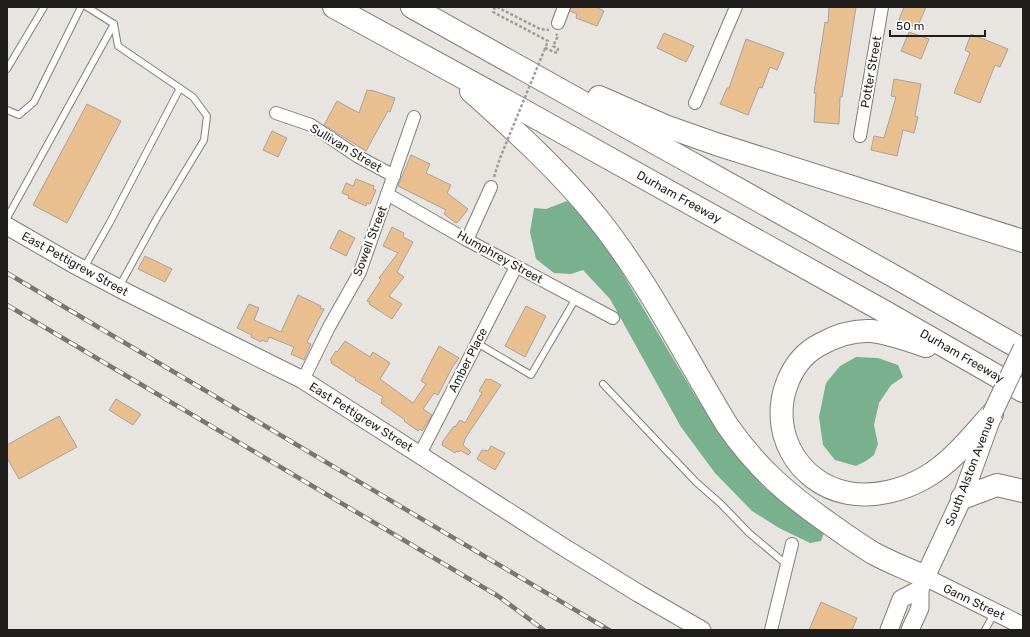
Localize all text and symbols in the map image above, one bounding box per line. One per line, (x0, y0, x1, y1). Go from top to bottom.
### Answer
scale bar (890, 12, 985, 38)
text: 50 m (896, 19, 924, 33)
street label: Potter Street (858, 35, 884, 109)
street label: Sullivan Street (308, 121, 385, 175)
street label: Durham Freeway (634, 168, 724, 226)
street label: Sowell Street (350, 204, 390, 278)
street label: Humphrey Street (455, 228, 546, 286)
street label: East Pettigrew Street (19, 229, 131, 299)
street label: Amber Place (446, 325, 490, 395)
street label: Durham Freeway (917, 326, 1007, 386)
street label: East Pettigrew Street (307, 379, 416, 455)
street label: South Alston Avenue (943, 414, 998, 528)
street label: Gann Street (941, 581, 1007, 623)

